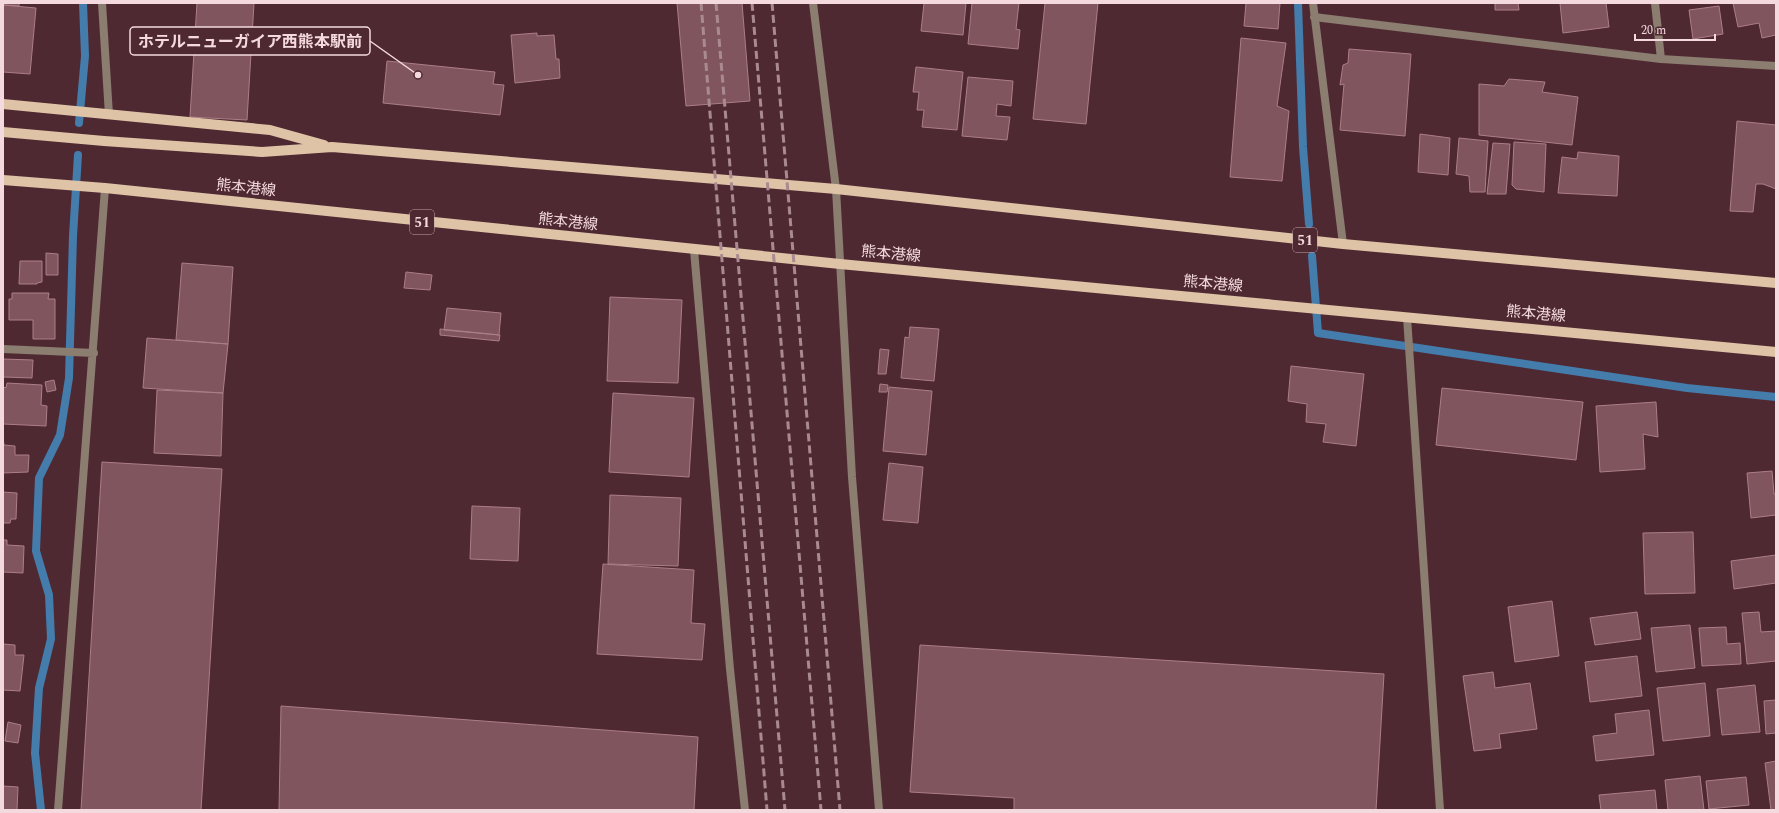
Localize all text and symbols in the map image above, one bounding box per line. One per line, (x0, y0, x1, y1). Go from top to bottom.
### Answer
scale bar (1635, 16, 1715, 42)
text: 20 m (1641, 21, 1666, 40)
callout: ホテルニューガイア西熊本駅前 (130, 27, 370, 55)
text: ホテルニューガイア西熊本駅前 (138, 30, 362, 54)
street label: 熊本港線 (215, 173, 277, 203)
street label: 熊本港線 (537, 207, 599, 237)
road number: 51 (410, 210, 434, 234)
road number: 51 (1293, 228, 1317, 252)
street label: 熊本港線 (860, 240, 922, 268)
street label: 熊本港線 (1182, 270, 1244, 298)
street label: 熊本港線 (1505, 300, 1567, 328)

